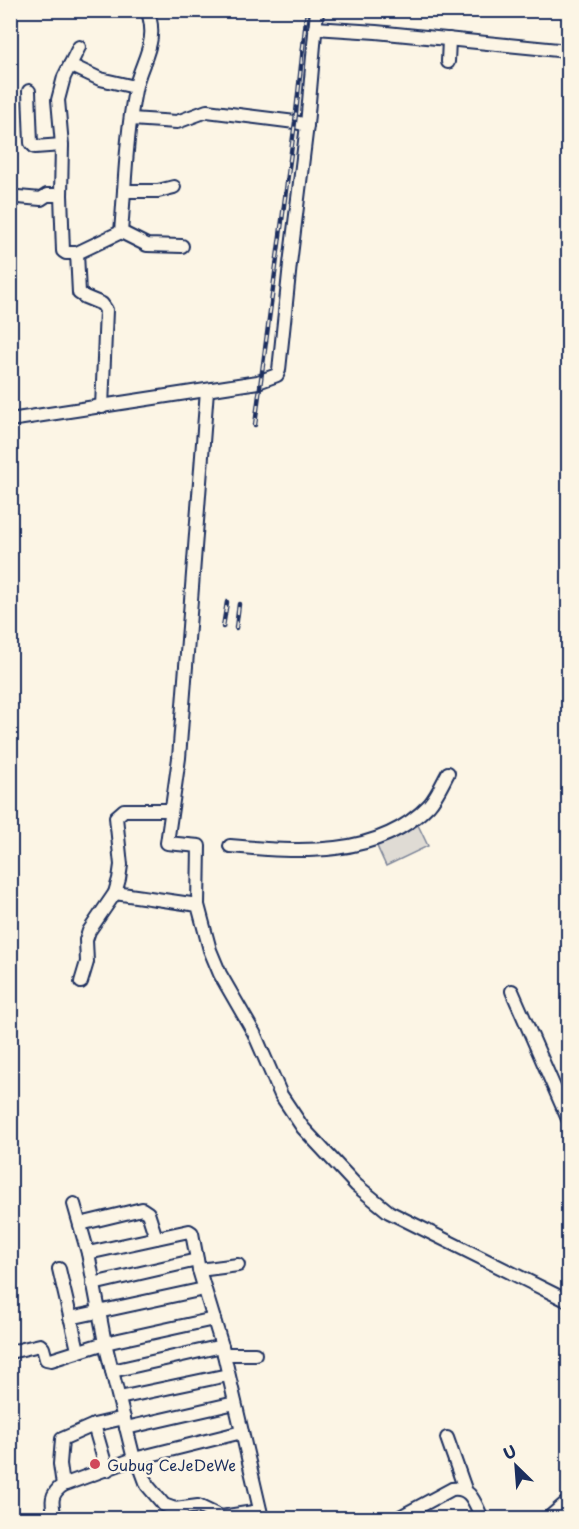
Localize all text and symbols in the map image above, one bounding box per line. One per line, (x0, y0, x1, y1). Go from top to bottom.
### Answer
north arrow (486, 1436, 546, 1496)
text: U (499, 1438, 520, 1465)
place label: Gubug CeJeDeWe (107, 1453, 236, 1476)
marker: Gubug CeJeDeWe (88, 1457, 102, 1471)

